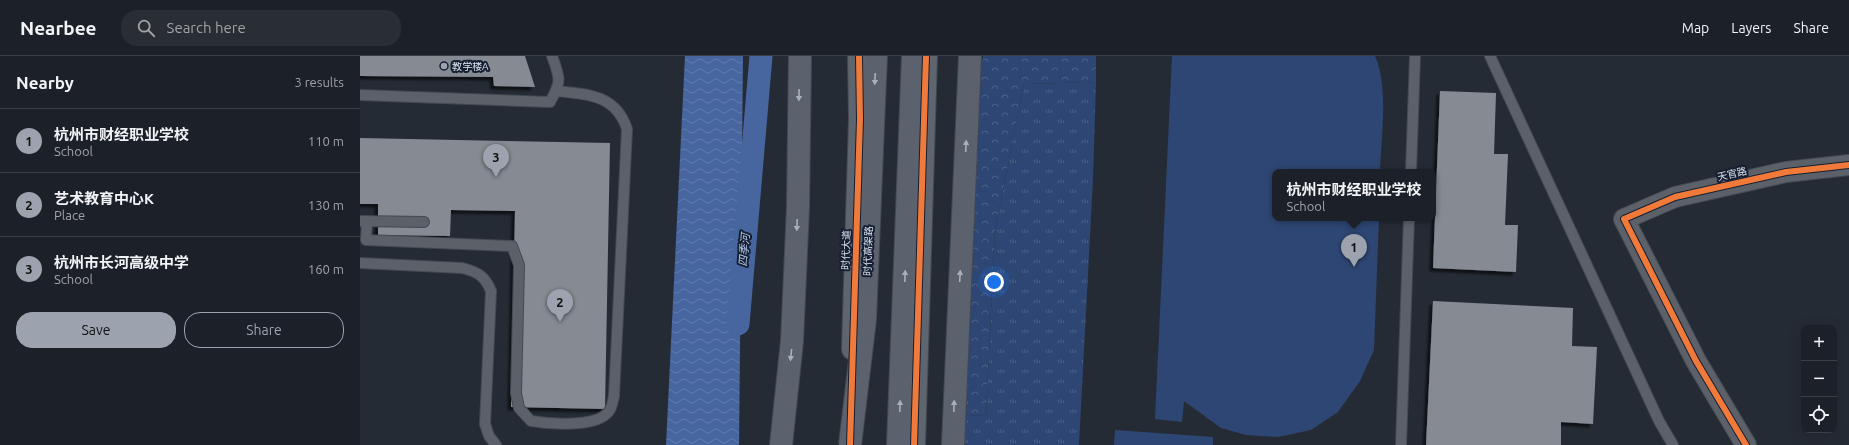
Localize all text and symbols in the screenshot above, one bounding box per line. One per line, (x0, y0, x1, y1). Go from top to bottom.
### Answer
search box (121, 10, 401, 46)
text: Nearbee (20, 17, 97, 39)
icon: search (135, 17, 157, 39)
text: Search here (167, 19, 246, 36)
text: Map (1682, 20, 1709, 36)
text: Layers (1731, 20, 1771, 36)
text: Share (1793, 20, 1829, 36)
marker: 教学楼A (439, 61, 449, 71)
place label: 教学楼A (452, 61, 489, 72)
text: Nearby (16, 73, 74, 92)
one-way arrow (872, 73, 878, 86)
text: 3 results (294, 75, 344, 89)
one-way arrow (796, 89, 802, 102)
text: 杭州市财经职业学校 (54, 126, 189, 143)
text: 1 (25, 134, 33, 148)
text: 110 m (308, 134, 344, 148)
one-way arrow (963, 139, 969, 152)
text: School (54, 144, 93, 158)
pin: 3 (483, 144, 509, 177)
street label: 天官路 (1716, 165, 1748, 183)
popup (1272, 169, 1436, 221)
text: 杭州市财经职业学校 (1286, 181, 1422, 198)
text: 艺术教育中心K (54, 190, 154, 207)
text: 2 (25, 198, 33, 212)
text: 130 m (308, 198, 344, 212)
text: School (1286, 199, 1325, 213)
text: Place (54, 208, 85, 222)
one-way arrow (794, 219, 800, 232)
street label: 时代高架路 (862, 226, 874, 276)
street label: 时代大道 (840, 230, 852, 270)
water label: 四季河 (737, 231, 752, 267)
pin: 1 (1341, 234, 1367, 267)
text: 杭州市长河高级中学 (54, 254, 189, 271)
text: 3 (25, 262, 33, 276)
text: 160 m (308, 262, 344, 276)
one-way arrow (957, 269, 963, 282)
one-way arrow (901, 270, 908, 282)
text: School (54, 272, 93, 286)
your location (984, 272, 1004, 292)
pin: 2 (547, 289, 573, 322)
button: Save (16, 312, 176, 348)
button: Share (184, 312, 344, 348)
map controls (1801, 325, 1837, 433)
button: + (1801, 325, 1837, 361)
one-way arrow (787, 349, 794, 361)
button: − (1801, 361, 1837, 397)
button: locate (1801, 397, 1837, 433)
one-way arrow (896, 400, 903, 412)
one-way arrow (951, 400, 958, 412)

